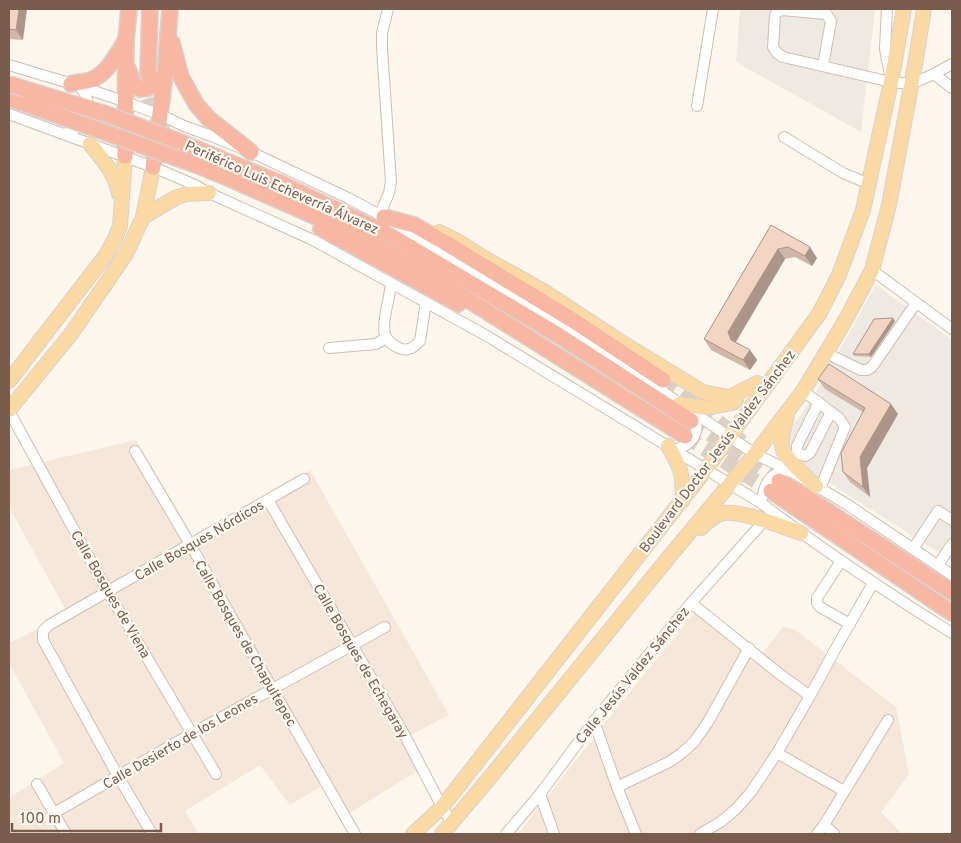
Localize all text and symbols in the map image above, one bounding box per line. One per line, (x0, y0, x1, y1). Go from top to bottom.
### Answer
street label: Periférico Luis Echeverría Álvarez (182, 137, 381, 239)
street label: Boulevard Doctor Jesús Valdez Sánchez (636, 347, 800, 557)
street label: Calle Bosques Nórdicos (132, 497, 267, 585)
street label: Calle Bosques de Viena (66, 528, 153, 662)
street label: Calle Bosques de Chapultepec (190, 557, 299, 730)
street label: Calle Bosques de Echegaray (308, 581, 411, 742)
street label: Calle Jesús Valdez Sánchez (573, 604, 694, 748)
street label: Calle Desierto de los Leones (100, 691, 261, 794)
scale bar (12, 800, 161, 832)
text: 100 m (20, 810, 61, 829)

